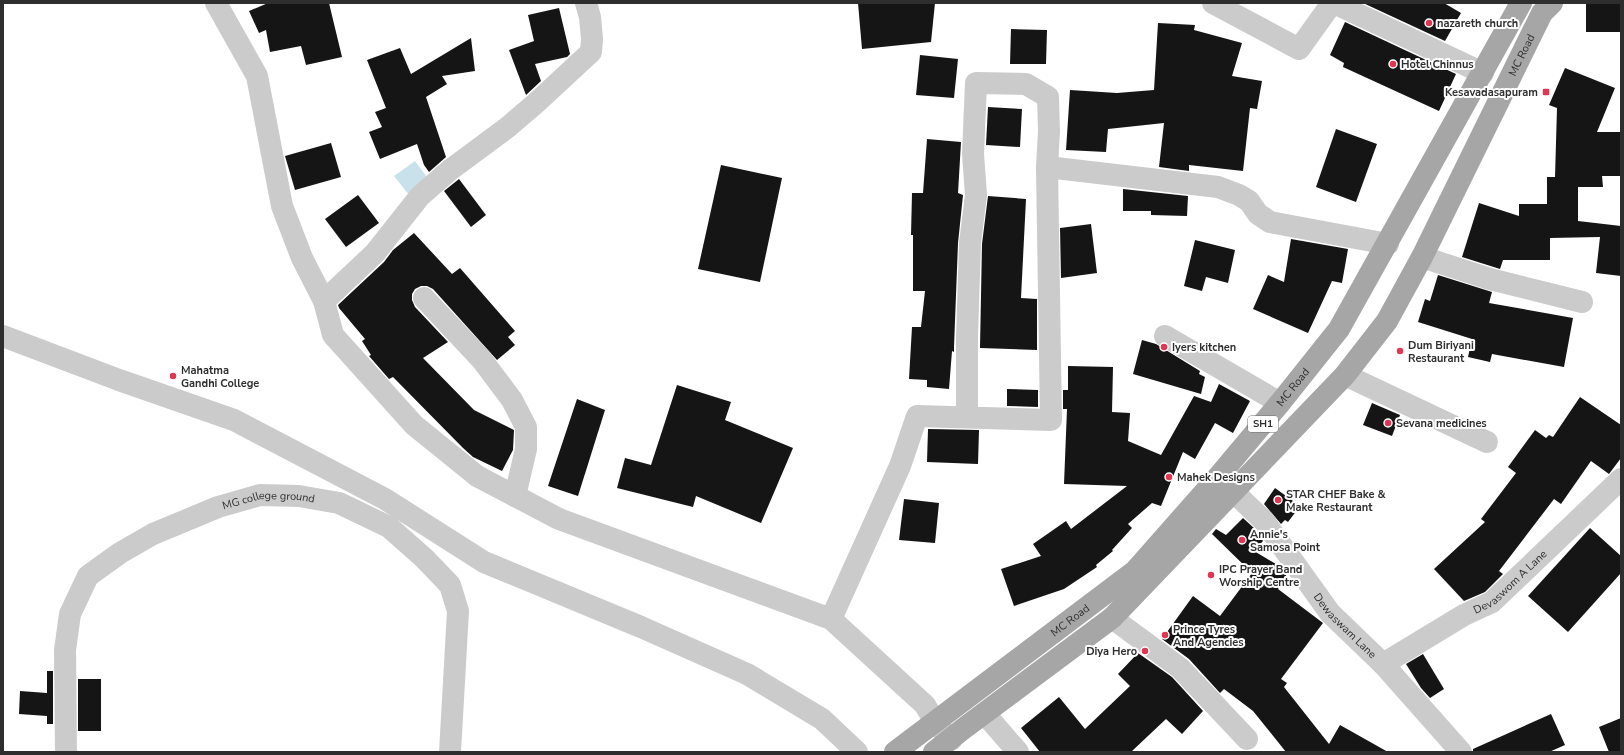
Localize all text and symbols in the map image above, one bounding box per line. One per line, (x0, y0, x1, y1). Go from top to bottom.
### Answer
place label: nazareth church (1437, 16, 1518, 31)
marker: nazareth church (1424, 18, 1434, 28)
street label: MC Road (1505, 31, 1538, 79)
place label: Hotel Chinnus (1401, 57, 1474, 72)
marker: Hotel Chinnus (1388, 59, 1398, 69)
place label: Kesavadasapuram (1445, 85, 1538, 100)
marker: Kesavadasapuram (1541, 87, 1551, 97)
place label: Dum Biriyani Restaurant (1408, 338, 1474, 366)
place label: Iyers kitchen (1172, 340, 1236, 355)
marker: Iyers kitchen (1159, 342, 1169, 352)
marker: Dum Biriyani Restaurant (1395, 346, 1405, 356)
place label: Mahatma Gandhi College (181, 363, 259, 391)
street label: MC Road (1273, 365, 1313, 409)
marker: Mahatma Gandhi College (168, 371, 178, 381)
road number: SH1 (1248, 416, 1278, 432)
place label: Sevana medicines (1396, 416, 1487, 431)
marker: Sevana medicines (1383, 418, 1393, 428)
place label: Mahek Designs (1177, 470, 1255, 485)
marker: Mahek Designs (1164, 472, 1174, 482)
street label: MG college ground (220, 487, 316, 513)
place label: STAR CHEF Bake & Make Restaurant (1286, 487, 1386, 515)
marker: STAR CHEF Bake & Make Restaurant (1273, 495, 1283, 505)
place label: Annie's Samosa Point (1250, 527, 1321, 555)
marker: Annie's Samosa Point (1237, 535, 1247, 545)
street label: Devaswom A Lane (1471, 546, 1550, 617)
place label: IPC Prayer Band Worship Centre (1219, 562, 1302, 590)
marker: IPC Prayer Band Worship Centre (1206, 570, 1216, 580)
street label: Dewaswam Lane (1310, 590, 1380, 662)
street label: MC Road (1047, 601, 1092, 640)
place label: Prince Tyres And Agencies (1173, 622, 1244, 650)
marker: Prince Tyres And Agencies (1160, 630, 1170, 640)
place label: Diya Hero (1086, 644, 1137, 659)
marker: Diya Hero (1140, 646, 1150, 656)

